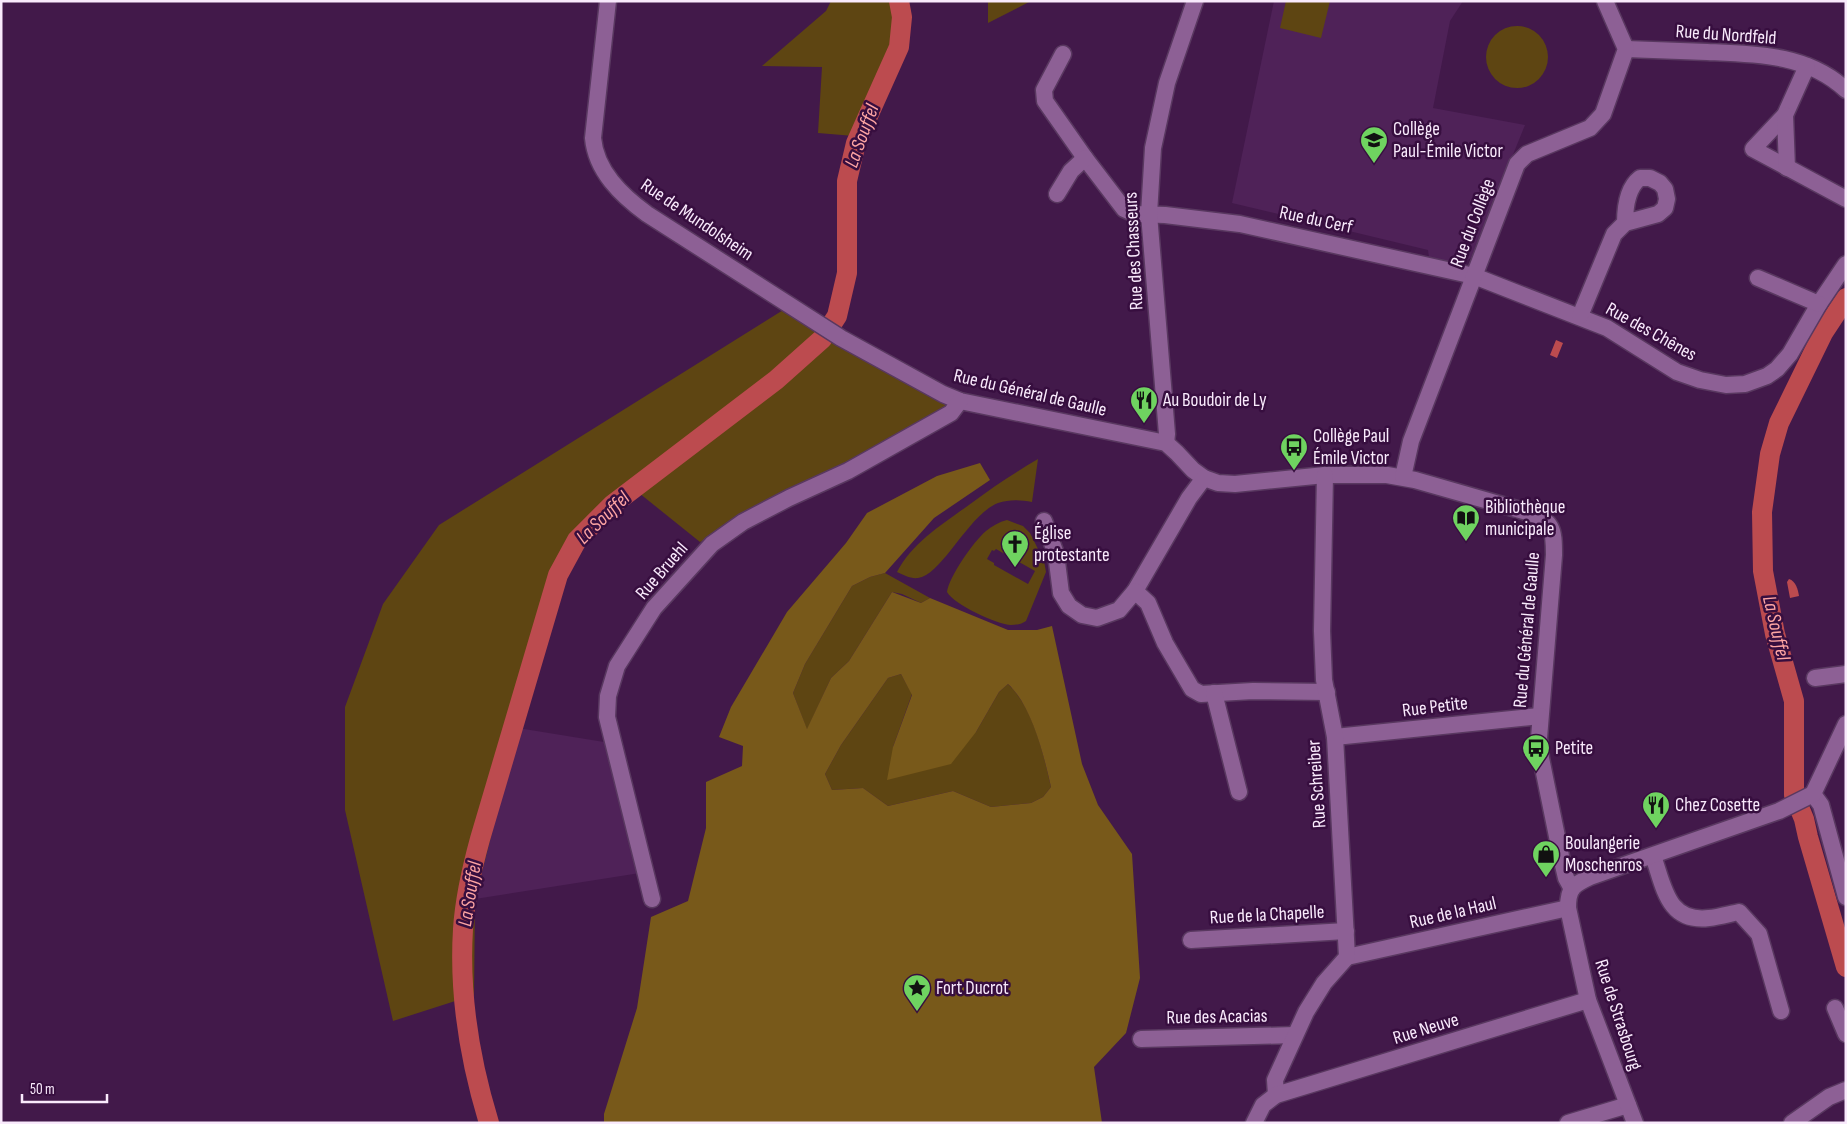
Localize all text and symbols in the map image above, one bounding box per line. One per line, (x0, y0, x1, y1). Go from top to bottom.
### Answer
street label: Rue du Nordfeld (1675, 20, 1777, 50)
water label: La Souffel (840, 100, 885, 171)
place label: Collège Paul-Émile Victor (1393, 118, 1503, 163)
school or university icon: Collège Paul-Émile Victor (1359, 125, 1389, 164)
street label: Rue de Mundolsheim (636, 174, 758, 266)
street label: Rue du Collège (1446, 175, 1500, 271)
street label: Rue des Chasseurs (1119, 191, 1149, 311)
street label: Rue du Cerf (1277, 201, 1355, 239)
street label: Rue des Chênes (1602, 298, 1701, 366)
street label: Rue du Général de Gaulle (951, 364, 1109, 422)
restaurant icon: Au Boudoir de Ly (1129, 385, 1159, 424)
place label: Au Boudoir de Ly (1162, 389, 1267, 412)
place label: Collège Paul Émile Victor (1313, 425, 1390, 470)
bus stop icon: Collège Paul Émile Victor (1279, 432, 1309, 471)
water label: La Souffel (571, 486, 636, 549)
place label: Bibliothèque municipale (1485, 496, 1565, 541)
library icon: Bibliothèque municipale (1451, 503, 1481, 542)
place label: Église protestante (1034, 522, 1110, 567)
church icon: Église protestante (1000, 529, 1030, 568)
street label: Rue Bruehl (631, 538, 693, 604)
street label: Rue du Général de Gaulle (1509, 551, 1545, 709)
water label: La Souffel (1757, 593, 1795, 664)
street label: Rue Petite (1401, 692, 1469, 722)
bus stop icon: Petite (1521, 733, 1551, 772)
place label: Petite (1555, 737, 1593, 760)
street label: Rue Schreiber (1302, 738, 1332, 829)
restaurant icon: Chez Cosette (1641, 790, 1671, 829)
place label: Chez Cosette (1675, 794, 1760, 817)
place label: Boulangerie Moschenros (1565, 832, 1643, 877)
shop icon: Boulangerie Moschenros (1531, 839, 1561, 878)
water label: La Souffel (453, 859, 487, 928)
street label: Rue de la Haul (1407, 892, 1499, 934)
street label: Rue de la Chapelle (1209, 901, 1325, 929)
street label: Rue de Strasbourg (1589, 957, 1647, 1074)
place icon: Fort Ducrot (902, 973, 932, 1012)
place label: Fort Ducrot (936, 977, 1009, 1000)
street label: Rue des Acacias (1166, 1005, 1268, 1029)
street label: Rue Neuve (1390, 1008, 1462, 1050)
scale bar (22, 1072, 108, 1104)
text: 50 m (30, 1080, 55, 1099)

